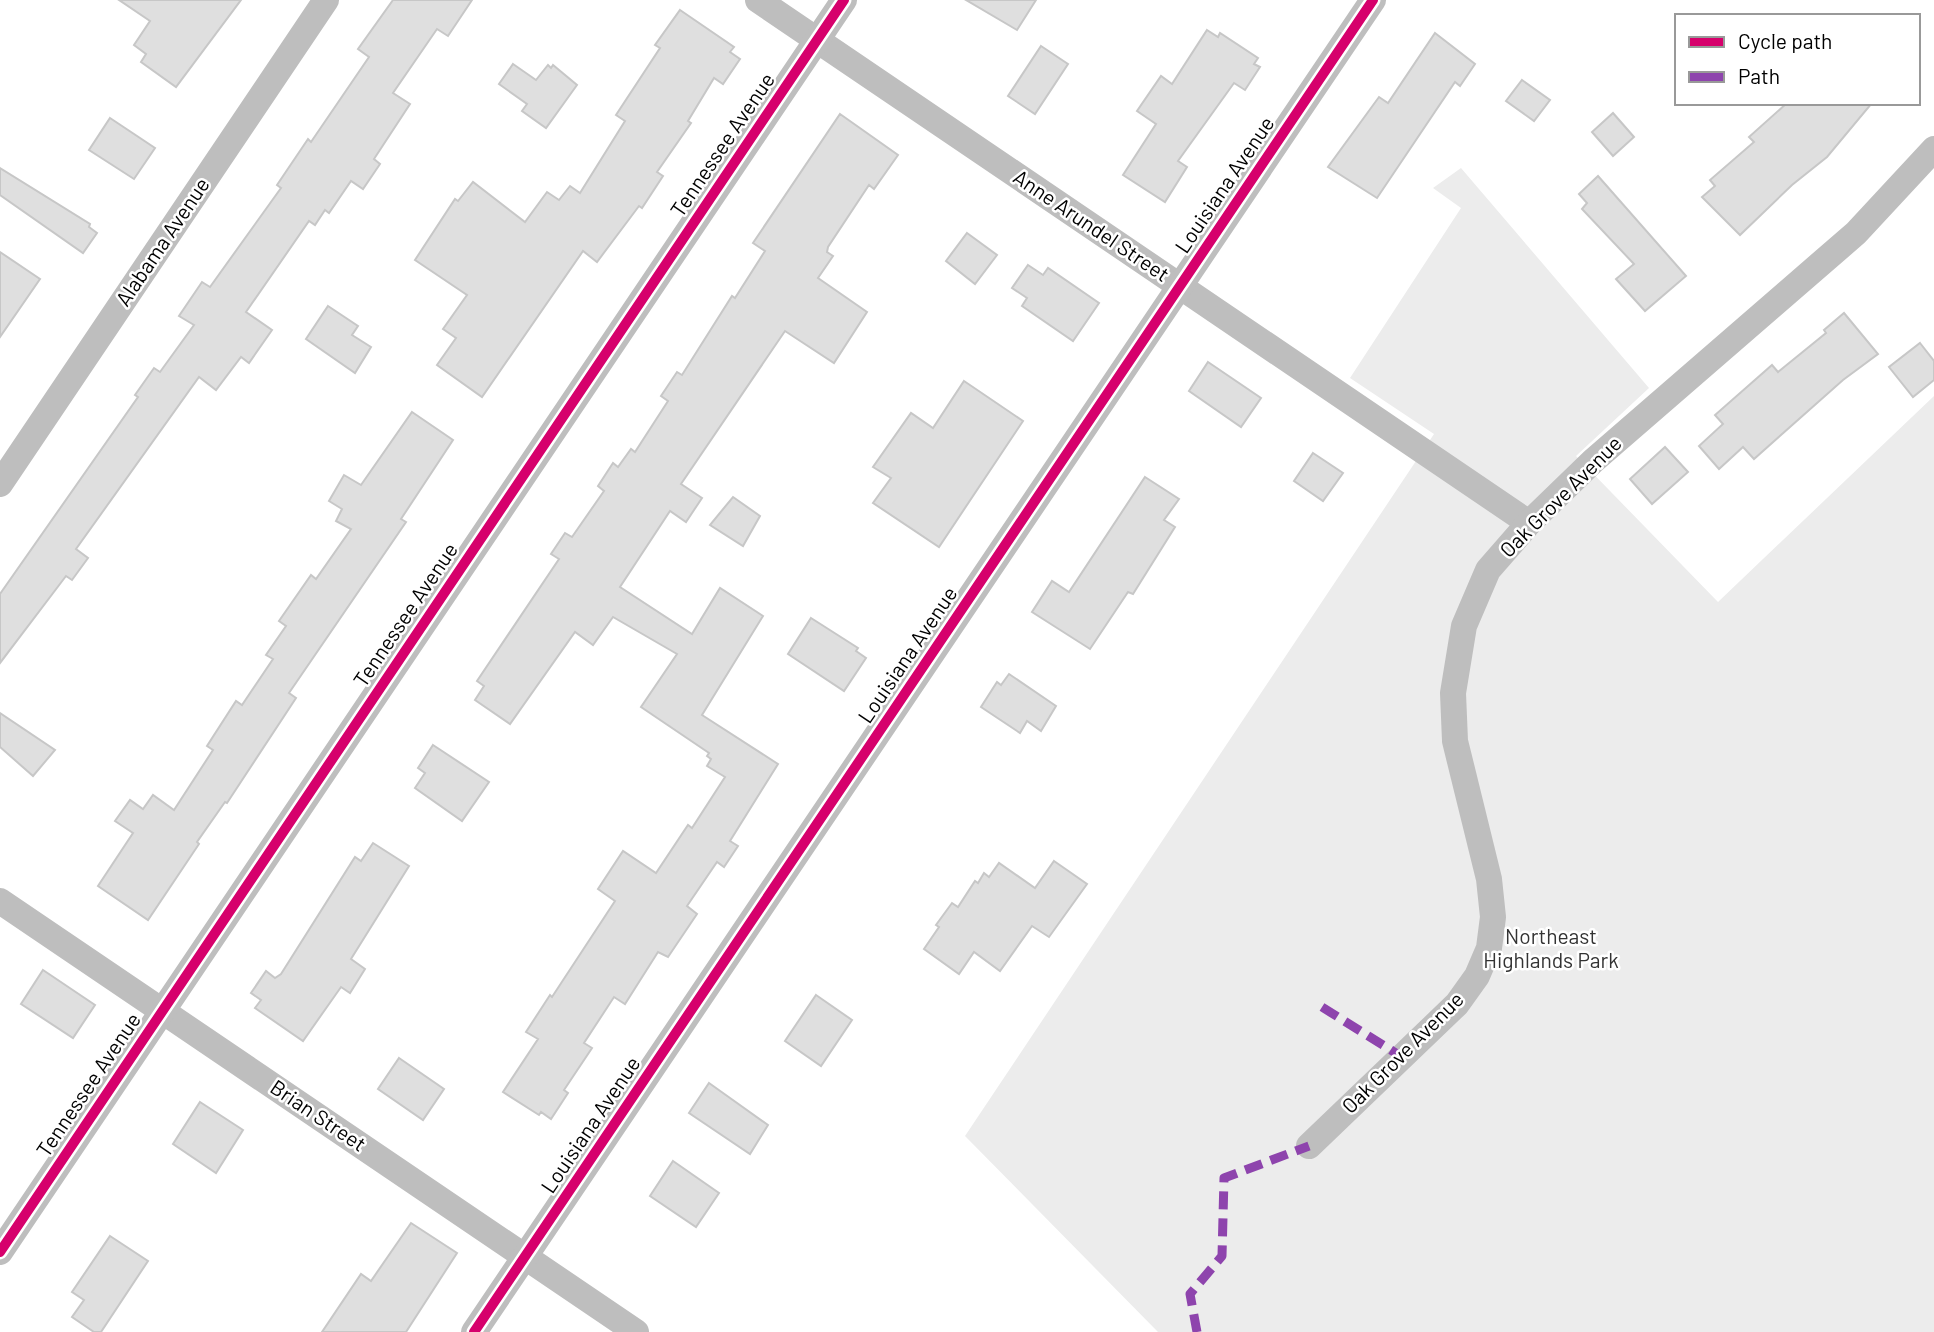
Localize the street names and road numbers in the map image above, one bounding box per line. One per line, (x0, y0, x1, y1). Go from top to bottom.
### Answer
street label: Tennessee Avenue (664, 67, 779, 221)
street label: Louisiana Avenue (1169, 111, 1279, 257)
street label: Anne Arundel Street (1009, 163, 1174, 286)
street label: Alabama Avenue (110, 172, 214, 310)
street label: Oak Grove Avenue (1494, 430, 1626, 562)
street label: Tennessee Avenue (347, 537, 462, 691)
street label: Louisiana Avenue (852, 581, 962, 727)
street label: Oak Grove Avenue (1336, 986, 1468, 1118)
street label: Tennessee Avenue (30, 1007, 145, 1161)
street label: Louisiana Avenue (535, 1051, 645, 1197)
street label: Brian Street (266, 1074, 371, 1156)

